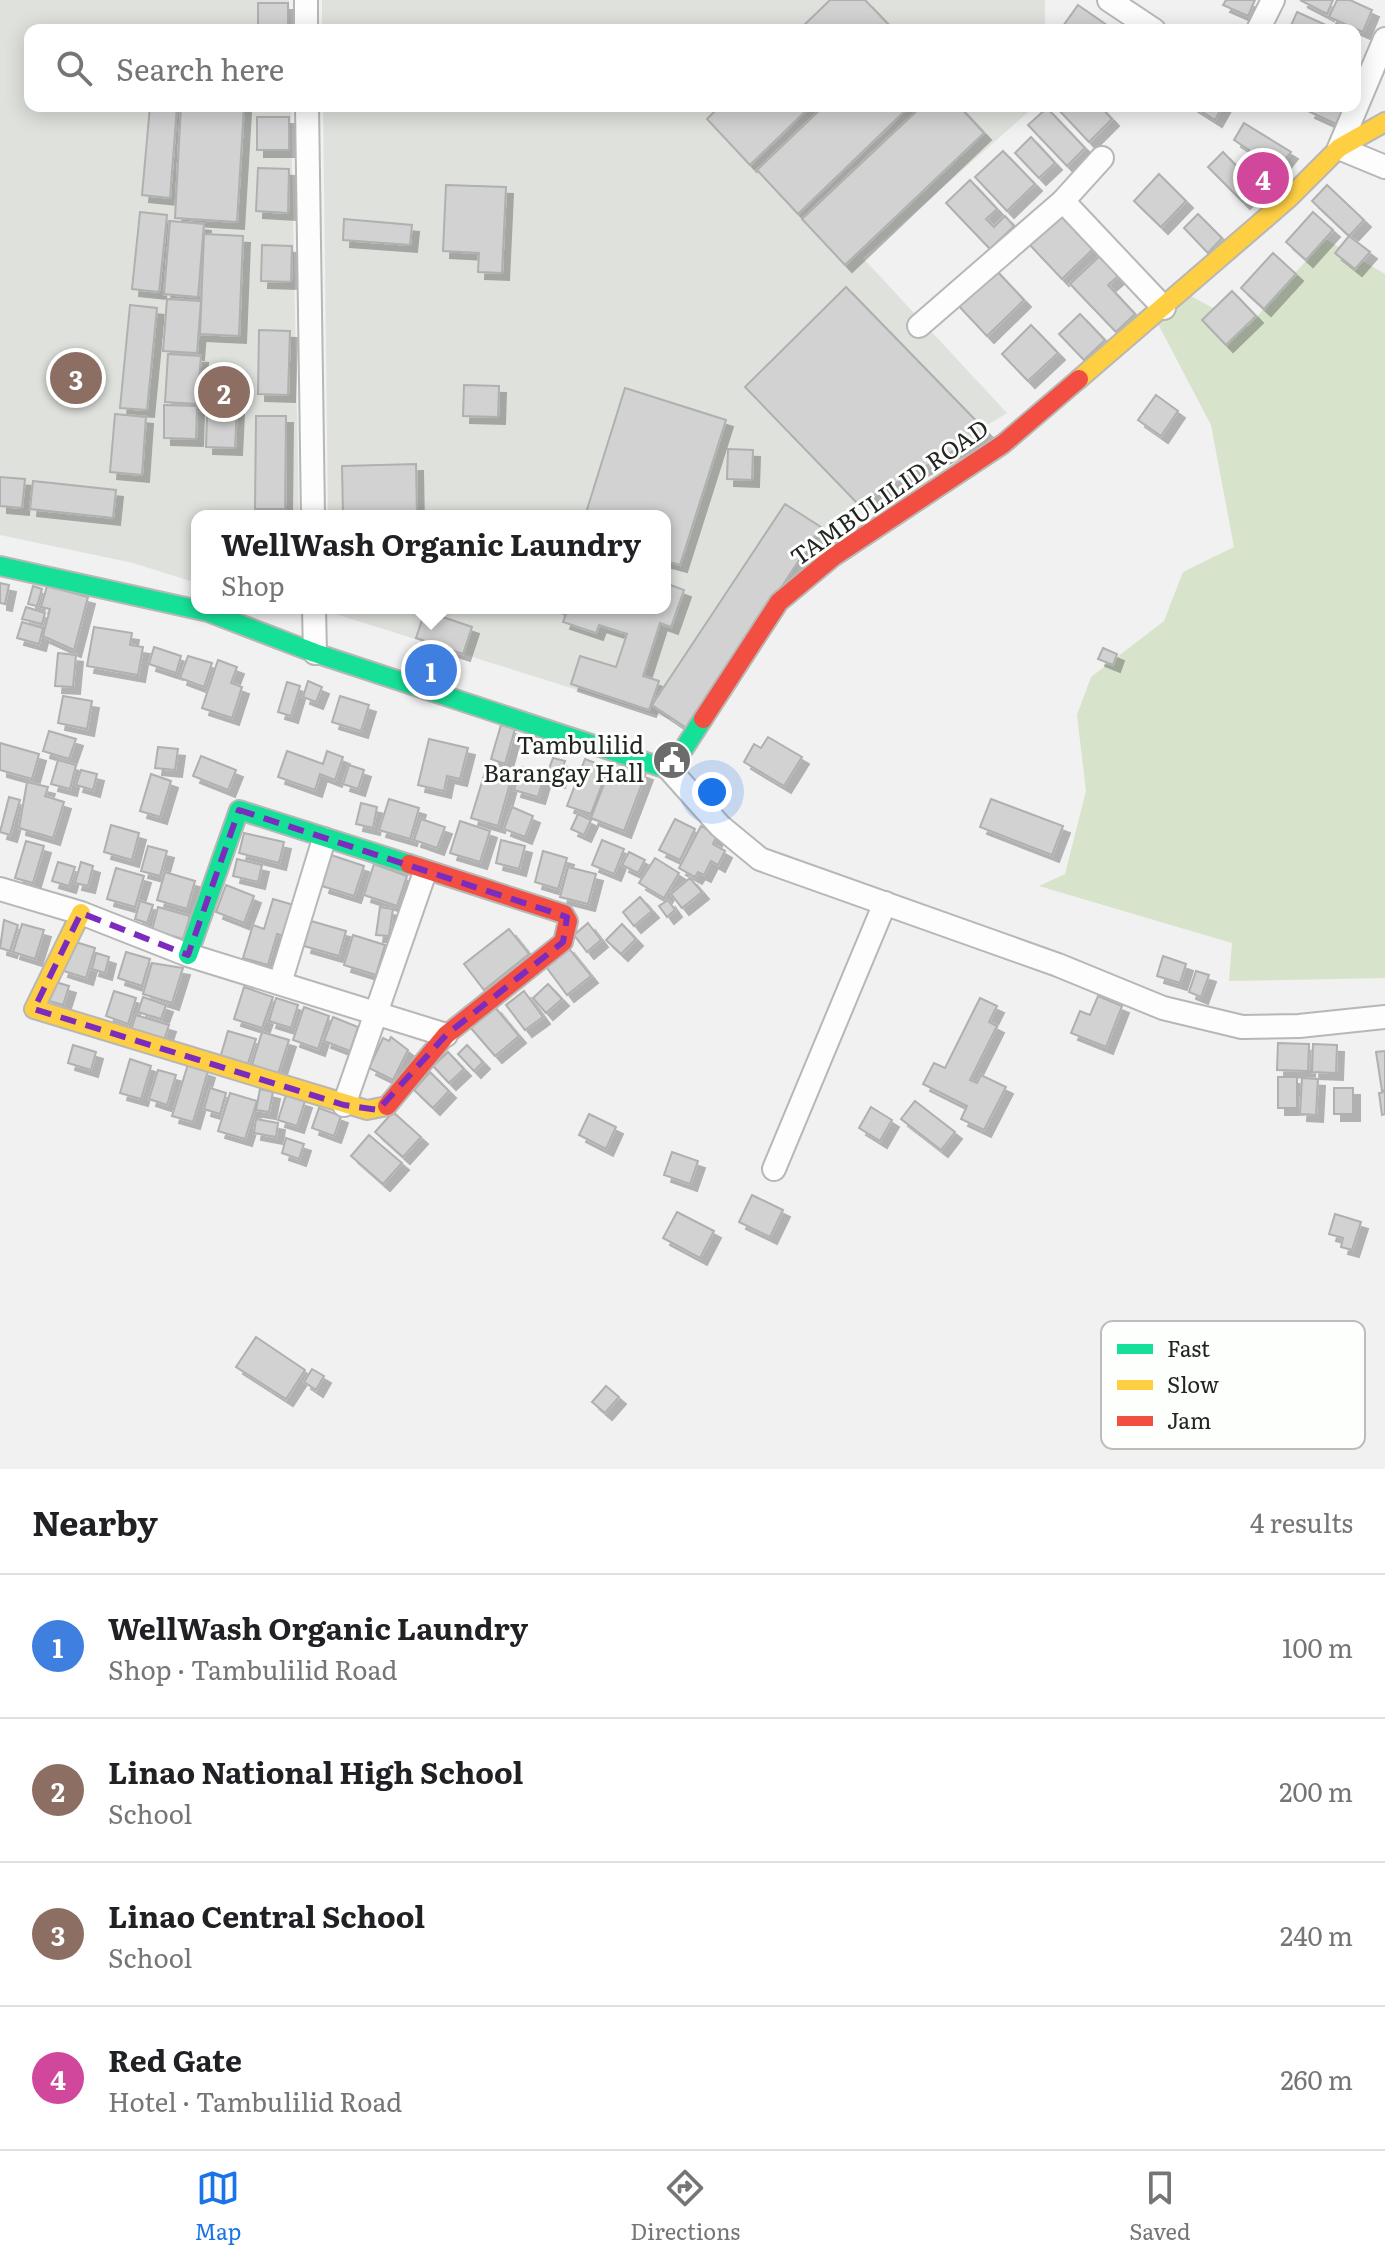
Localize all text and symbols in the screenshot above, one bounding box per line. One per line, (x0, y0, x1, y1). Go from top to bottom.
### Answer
search box (24, 24, 1361, 112)
icon: search (52, 46, 96, 90)
text: Search here (116, 46, 284, 90)
pin: 4 (1237, 148, 1289, 208)
pin: 3 (50, 348, 102, 408)
pin: 2 (198, 362, 250, 422)
street label: TAMBULILID ROAD (782, 409, 995, 573)
popup (191, 510, 671, 614)
text: WellWash Organic Laundry (221, 521, 641, 565)
text: Shop (221, 565, 285, 604)
pin: 1 (405, 640, 457, 700)
place label: Tambulilid Barangay Hall (483, 726, 644, 789)
public building icon: Tambulilid Barangay Hall (651, 739, 693, 781)
your location (692, 772, 732, 812)
legend (1101, 1321, 1365, 1449)
text: Fast (1167, 1331, 1210, 1364)
text: Slow (1167, 1367, 1219, 1400)
text: Jam (1167, 1403, 1211, 1436)
text: Nearby (32, 1496, 158, 1546)
text: 4 results (1250, 1502, 1353, 1541)
text: WellWash Organic Laundry (108, 1605, 528, 1649)
text: 1 (53, 1627, 63, 1666)
text: 100 m (1282, 1627, 1353, 1666)
text: Shop · Tambulilid Road (108, 1649, 397, 1688)
text: Linao National High School (108, 1749, 523, 1793)
text: 2 (51, 1771, 65, 1810)
text: 200 m (1279, 1771, 1353, 1810)
text: School (108, 1793, 192, 1832)
text: Linao Central School (108, 1893, 425, 1937)
text: 3 (51, 1915, 65, 1954)
text: 240 m (1280, 1915, 1353, 1954)
text: School (108, 1937, 192, 1976)
text: Red Gate (108, 2037, 242, 2081)
text: 4 (50, 2059, 66, 2098)
text: 260 m (1280, 2059, 1353, 2098)
text: Hotel · Tambulilid Road (108, 2081, 402, 2120)
tab: Map (194, 2166, 241, 2247)
tab: Directions (630, 2166, 740, 2247)
tab: Saved (1129, 2166, 1191, 2247)

